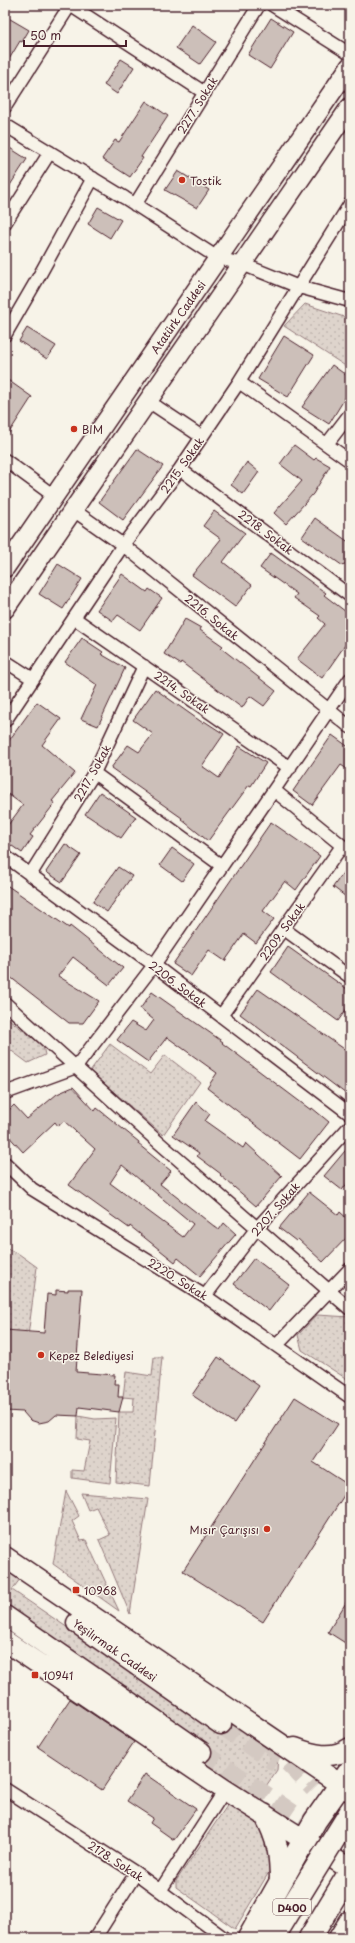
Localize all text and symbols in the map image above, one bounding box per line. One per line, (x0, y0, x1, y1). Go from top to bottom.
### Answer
scale bar (24, 22, 126, 48)
text: 50 m (30, 26, 61, 44)
street label: 2277. Sokak (173, 73, 221, 137)
place label: Tostik (190, 172, 222, 189)
marker: Tostik (177, 175, 187, 185)
street label: Atatürk Caddesi (146, 277, 210, 357)
place label: BIM (82, 421, 103, 438)
marker: BIM (69, 424, 79, 434)
street label: 2215. Sokak (156, 433, 208, 497)
street label: 2218. Sokak (235, 506, 298, 559)
street label: 2216. Sokak (181, 590, 243, 645)
street label: 2214. Sokak (151, 667, 213, 717)
street label: 2217. Sokak (69, 741, 115, 805)
street label: 2209. Sokak (255, 898, 309, 964)
street label: 2206. Sokak (145, 956, 211, 1012)
street label: 2207. Sokak (247, 1178, 303, 1240)
street label: 2220. Sokak (145, 1254, 212, 1305)
place label: Kepez Belediyesi (49, 1347, 134, 1364)
marker: Kepez Belediyesi (36, 1350, 46, 1360)
place label: Mısır Çarışısı (190, 1521, 259, 1538)
marker: Mısır Çarışısı (262, 1524, 272, 1534)
place label: 10968 (84, 1582, 117, 1599)
marker: 10968 (71, 1585, 81, 1595)
street label: Yeşilırmak Caddesi (69, 1615, 161, 1685)
place label: 10941 (43, 1667, 73, 1684)
marker: 10941 (30, 1670, 40, 1680)
street label: 2178. Sokak (85, 1837, 148, 1886)
road number: D400 (273, 1899, 311, 1915)

